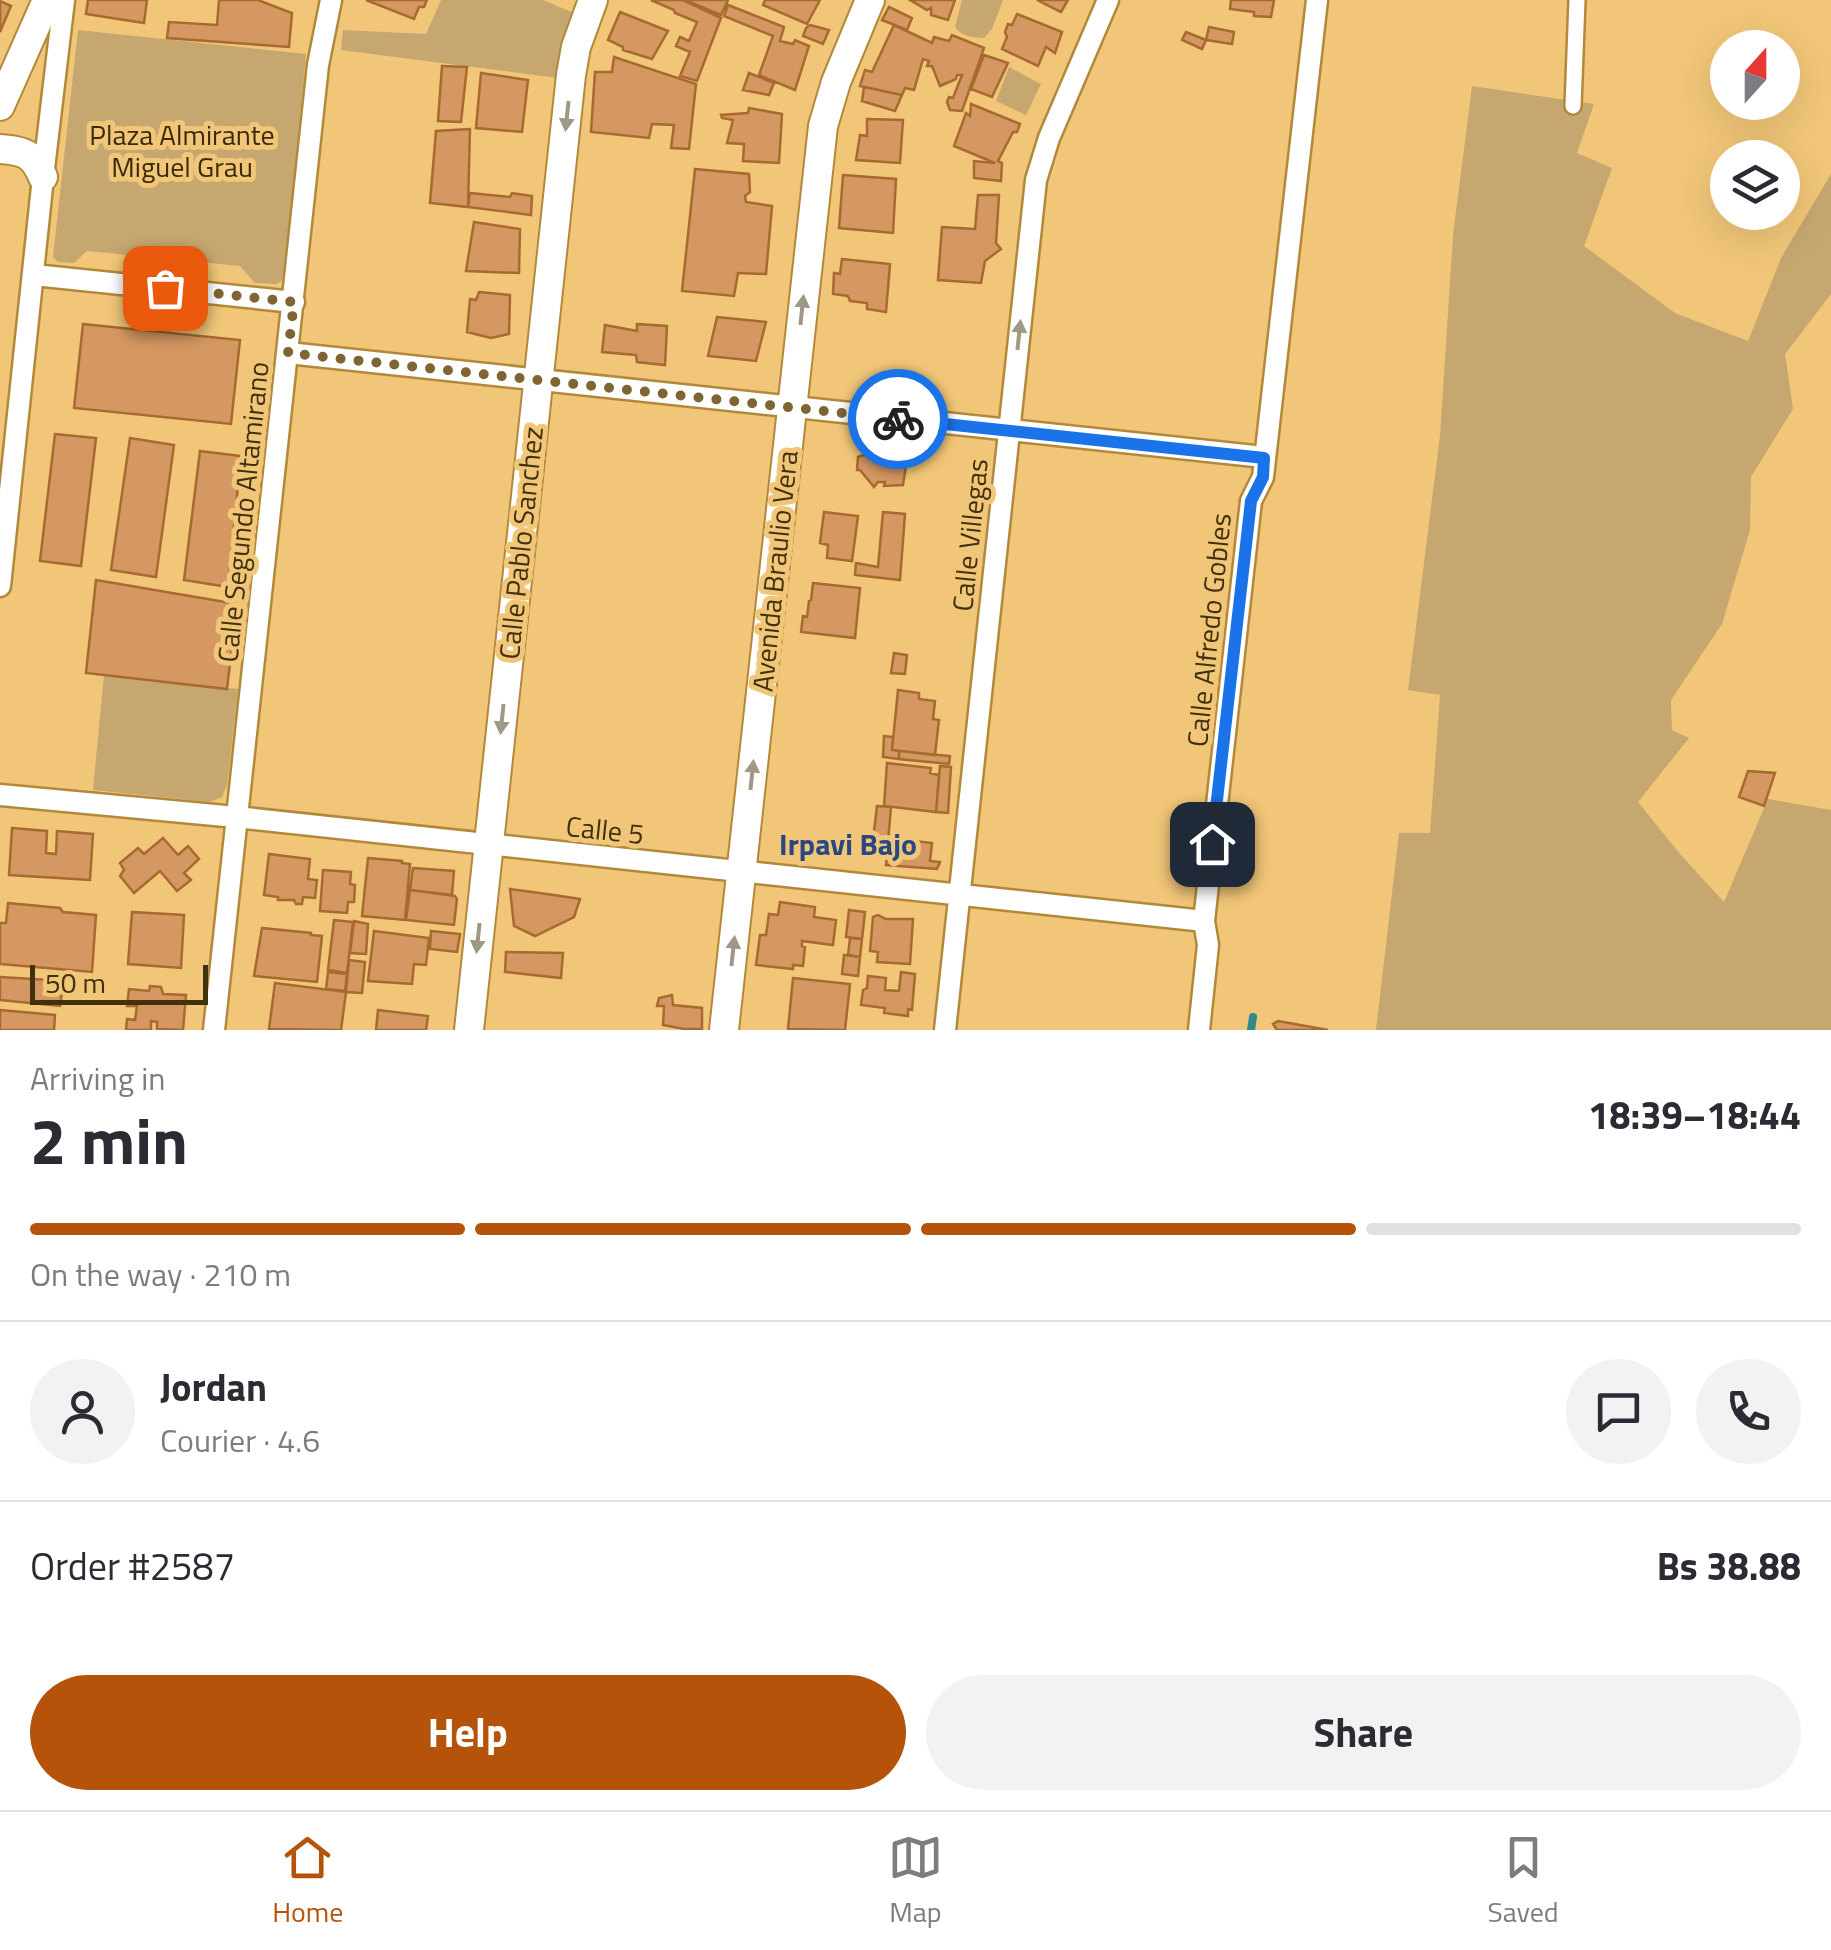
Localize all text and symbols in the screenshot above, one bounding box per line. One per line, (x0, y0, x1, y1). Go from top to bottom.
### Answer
north arrow (1710, 30, 1800, 120)
map controls (1710, 30, 1800, 230)
one-way arrow (559, 100, 575, 132)
park label: Plaza Almirante Miguel Grau (89, 113, 275, 188)
button: layers (1710, 140, 1800, 230)
pin (123, 246, 208, 331)
icon: bag (138, 261, 193, 316)
one-way arrow (794, 294, 810, 326)
one-way arrow (1011, 318, 1027, 350)
street label: Calle Segundo Altamirano (205, 360, 280, 664)
courier (848, 369, 948, 469)
icon: bike (871, 392, 926, 447)
street label: Calle Pablo Sanchez (487, 425, 554, 661)
street label: Avenida Braulio Vera (740, 448, 809, 694)
street label: Calle Villegas (940, 456, 999, 614)
street label: Calle Alfredo Gobles (1175, 511, 1242, 749)
one-way arrow (494, 704, 510, 736)
one-way arrow (745, 759, 761, 791)
pin (1170, 802, 1255, 887)
street label: Calle 5 (564, 804, 646, 855)
icon: home (1185, 817, 1240, 872)
district label: Irpavi Bajo (779, 821, 917, 867)
one-way arrow (470, 922, 486, 954)
one-way arrow (725, 935, 741, 966)
scale bar (30, 960, 208, 1004)
text: 50 m (45, 961, 106, 1004)
text: Arriving in (30, 1054, 166, 1102)
text: 18:39–18:44 (1588, 1086, 1801, 1144)
text: 2 min (30, 1090, 188, 1189)
text: On the way · 210 m (30, 1250, 291, 1298)
text: Jordan (160, 1358, 267, 1416)
button: person (30, 1359, 135, 1464)
button: chat (1566, 1359, 1671, 1464)
button: phone (1696, 1359, 1801, 1464)
text: Courier · 4.6 (160, 1416, 320, 1464)
text: Order #2587 (30, 1537, 235, 1595)
text: Bs 38.88 (1657, 1537, 1801, 1595)
button: Help (30, 1675, 906, 1790)
button: Share (926, 1675, 1801, 1790)
tab: Home (272, 1830, 343, 1933)
tab: Map (888, 1830, 943, 1933)
tab: Saved (1487, 1830, 1559, 1933)

